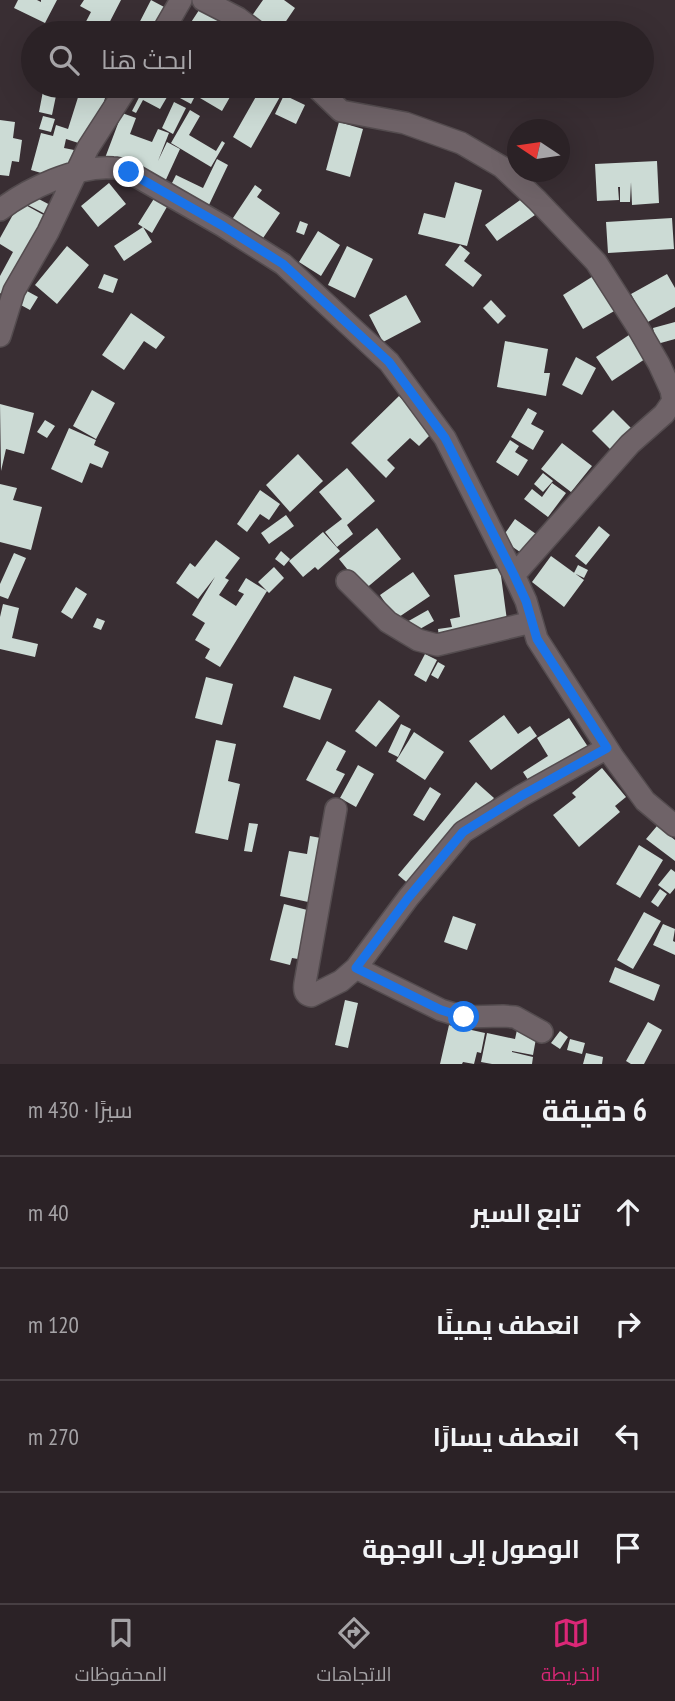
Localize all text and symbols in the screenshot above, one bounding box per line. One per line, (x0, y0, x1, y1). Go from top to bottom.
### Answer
search box (21, 21, 654, 98)
icon: search (45, 41, 83, 79)
text: ابحث هنا (101, 43, 193, 76)
north arrow (507, 119, 570, 182)
route end (113, 156, 144, 187)
route start (448, 1001, 479, 1032)
text: 6 دقيقة (542, 1090, 647, 1129)
text: سيرًا · 430 m (28, 1095, 132, 1124)
icon: ahead (609, 1193, 647, 1231)
text: تابع السير (471, 1196, 580, 1229)
text: 40 m (28, 1198, 69, 1227)
icon: right (609, 1305, 647, 1343)
text: انعطف يمينًا (436, 1308, 580, 1341)
text: 120 m (28, 1310, 79, 1339)
icon: left (609, 1417, 647, 1455)
text: انعطف يسارًا (433, 1420, 580, 1453)
text: 270 m (28, 1422, 79, 1451)
icon: arrive (609, 1529, 647, 1567)
text: الوصول إلى الوجهة (362, 1532, 580, 1565)
tab: المحفوظات (75, 1614, 167, 1692)
tab: الاتجاهات (316, 1614, 392, 1692)
tab: الخريطة (541, 1614, 600, 1692)

